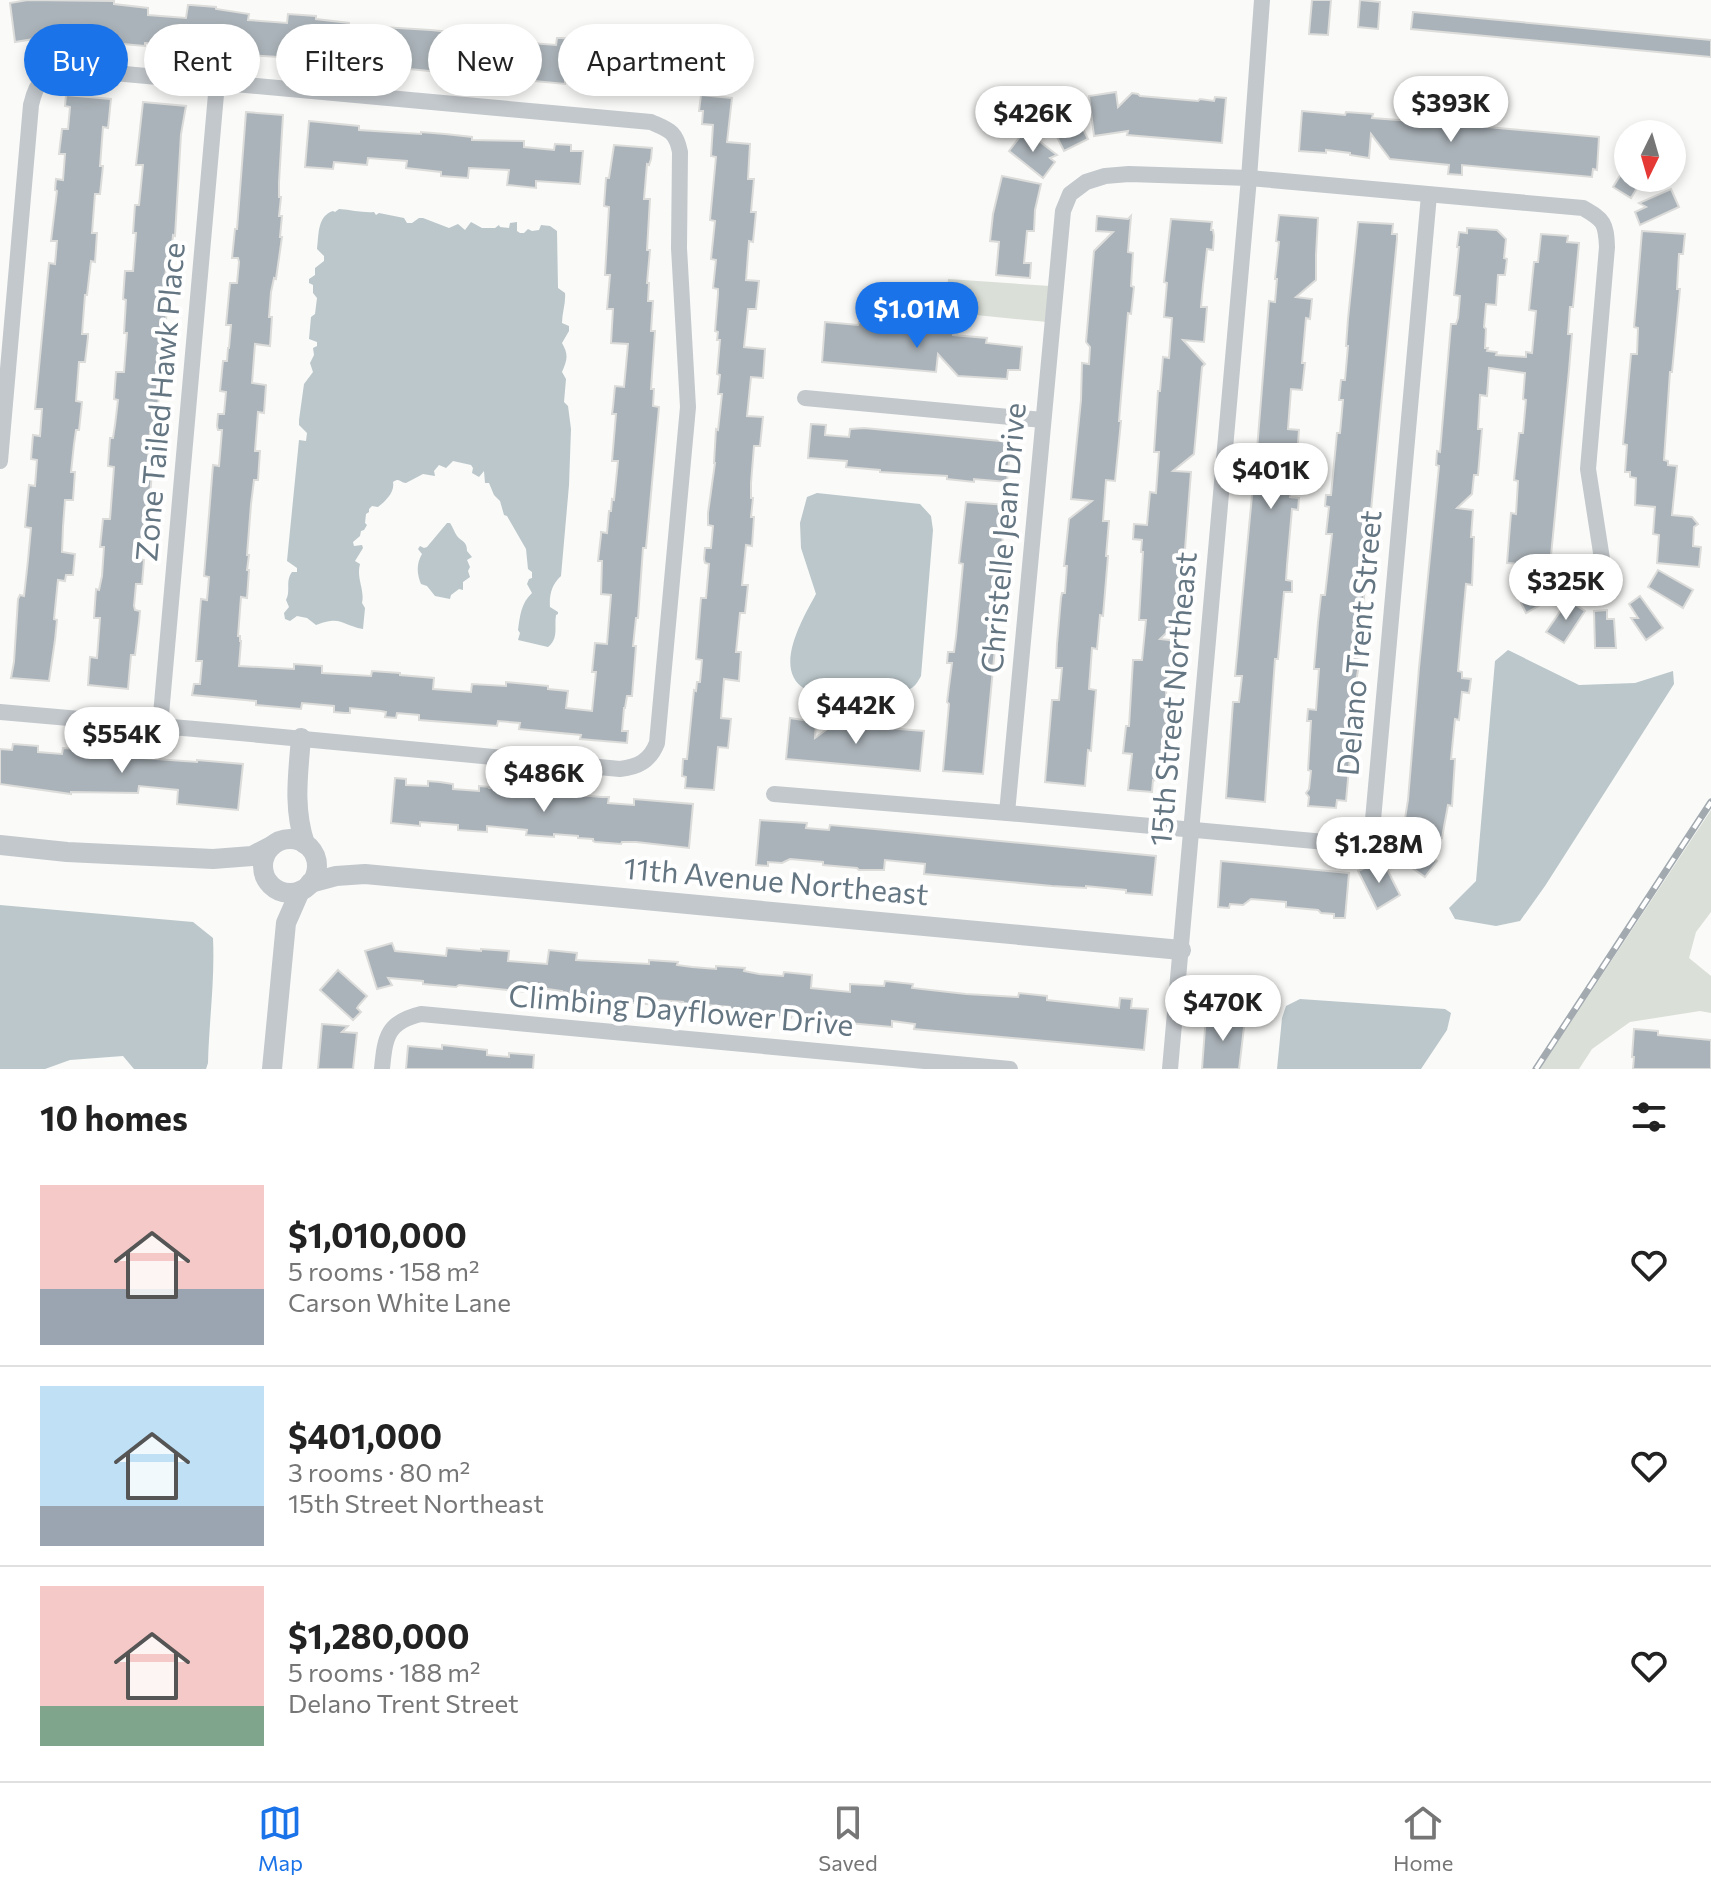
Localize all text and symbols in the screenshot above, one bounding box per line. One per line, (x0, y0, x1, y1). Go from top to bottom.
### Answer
chip: Buy (24, 24, 128, 96)
chip: Rent (144, 24, 260, 96)
chip: Filters (276, 24, 412, 96)
chip: New (428, 24, 542, 96)
chip: Apartment (558, 24, 754, 96)
pin: $393K (1395, 76, 1507, 144)
pin: $426K (977, 86, 1089, 154)
text: $393K (1411, 86, 1491, 117)
text: $426K (993, 96, 1073, 127)
north arrow (1614, 120, 1686, 192)
map controls (1614, 120, 1686, 192)
street label: Zone Tailed Hawk Place (126, 241, 191, 563)
pin: $1.01M (852, 282, 982, 350)
text: $1.01M (873, 292, 961, 323)
street label: Christelle Jean Drive (971, 401, 1032, 675)
pin: $401K (1215, 443, 1327, 511)
text: $401K (1232, 453, 1310, 484)
street label: Delano Trent Street (1327, 509, 1388, 777)
street label: 15th Street Northeast (1140, 550, 1203, 847)
pin: $325K (1510, 554, 1622, 622)
text: $325K (1527, 564, 1605, 595)
pin: $442K (800, 678, 912, 746)
text: $442K (816, 688, 896, 719)
pin: $554K (66, 707, 178, 775)
text: $554K (82, 717, 162, 748)
pin: $486K (488, 746, 600, 814)
text: $486K (503, 756, 585, 787)
pin: $1.28M (1314, 817, 1444, 885)
text: $1.28M (1334, 827, 1424, 858)
street label: 11th Avenue Northeast (622, 848, 930, 911)
street label: Climbing Dayflower Drive (507, 975, 855, 1042)
pin: $470K (1167, 975, 1279, 1043)
text: $470K (1183, 985, 1263, 1016)
icon: filters (1627, 1095, 1671, 1139)
text: 10 homes (40, 1096, 188, 1138)
text: $1,010,000 (288, 1213, 467, 1255)
icon: home (104, 1217, 200, 1313)
icon: heart (1627, 1243, 1671, 1287)
text: 5 rooms · 158 m² (288, 1255, 479, 1286)
text: Carson White Lane (288, 1286, 511, 1317)
text: $401,000 (288, 1414, 442, 1456)
icon: home (104, 1418, 200, 1514)
icon: heart (1627, 1444, 1671, 1488)
text: 3 rooms · 80 m² (288, 1456, 470, 1487)
text: 15th Street Northeast (288, 1487, 544, 1518)
text: $1,280,000 (288, 1614, 470, 1656)
icon: home (104, 1618, 200, 1714)
icon: heart (1627, 1644, 1671, 1688)
text: 5 rooms · 188 m² (288, 1656, 480, 1687)
text: Delano Trent Street (288, 1687, 519, 1718)
tab: Map (258, 1801, 303, 1876)
tab: Saved (818, 1801, 878, 1876)
tab: Home (1393, 1801, 1453, 1876)

